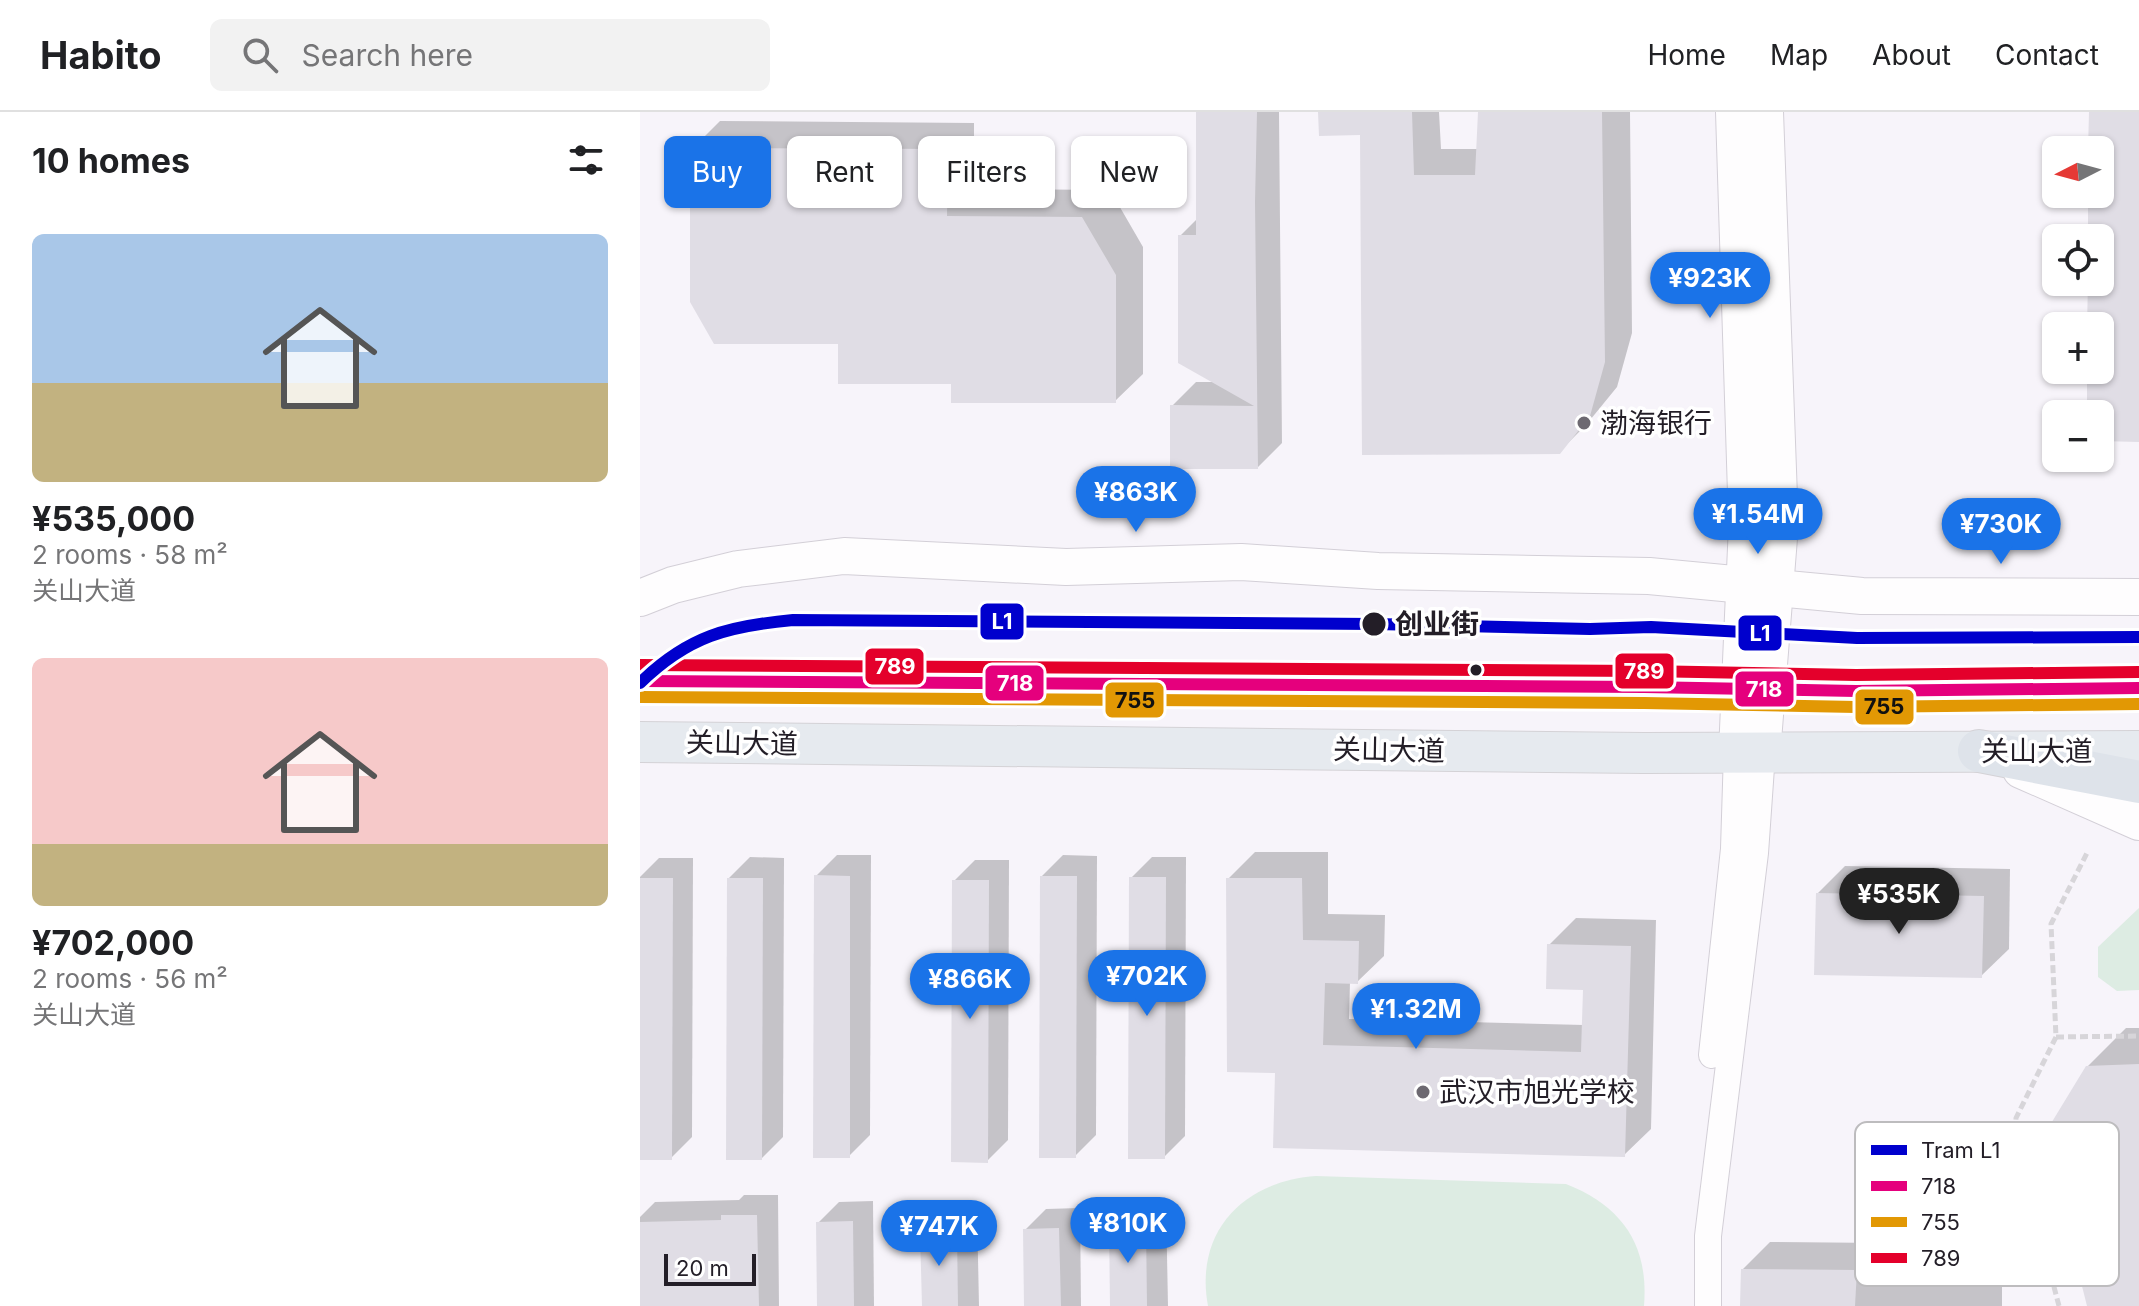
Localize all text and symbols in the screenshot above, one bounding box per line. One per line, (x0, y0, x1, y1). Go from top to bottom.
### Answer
search box (210, 19, 770, 91)
text: Habito (40, 32, 162, 78)
icon: search (238, 33, 282, 77)
text: Search here (302, 37, 473, 73)
text: Home (1647, 38, 1726, 72)
text: Map (1770, 38, 1828, 72)
text: About (1872, 38, 1951, 72)
text: Contact (1995, 38, 2099, 72)
chip: Buy (664, 136, 771, 208)
chip: Rent (787, 136, 902, 208)
chip: Filters (918, 136, 1055, 208)
chip: New (1071, 136, 1187, 208)
north arrow (2042, 136, 2114, 208)
map controls (2042, 136, 2114, 472)
icon: filters (564, 138, 608, 182)
text: 10 homes (32, 140, 190, 181)
button: locate (2042, 224, 2114, 296)
pin: ¥923K (1654, 252, 1766, 320)
text: ¥923K (1668, 262, 1752, 293)
icon: home (248, 286, 392, 430)
button: + (2042, 312, 2114, 384)
button: − (2042, 400, 2114, 472)
place label: 渤海银行 (1600, 406, 1712, 440)
marker: 渤海银行 (1575, 414, 1593, 432)
pin: ¥863K (1080, 466, 1192, 534)
text: ¥863K (1094, 476, 1178, 507)
pin: ¥1.54M (1693, 488, 1823, 556)
text: ¥535,000 (32, 498, 195, 539)
text: ¥1.54M (1712, 498, 1804, 529)
pin: ¥730K (1945, 498, 2057, 566)
text: ¥730K (1960, 508, 2042, 539)
text: 2 rooms · 58 m² (32, 539, 228, 570)
text: 关山大道 (32, 575, 136, 606)
line badge: L1 (979, 602, 1025, 641)
place label: 创业街 (1395, 607, 1479, 641)
text: L1 (992, 608, 1012, 634)
marker: 创业街 (1360, 610, 1388, 638)
line badge: L1 (1737, 614, 1783, 652)
text: L1 (1750, 620, 1770, 646)
line badge: 789 (864, 647, 925, 686)
line badge: 789 (1614, 652, 1675, 690)
text: 789 (874, 653, 916, 679)
text: 789 (1623, 658, 1665, 684)
unlabelled marker (1468, 662, 1484, 678)
line badge: 718 (984, 664, 1045, 702)
text: 718 (997, 670, 1033, 696)
line badge: 718 (1734, 670, 1795, 708)
text: 718 (1746, 676, 1782, 702)
line badge: 755 (1104, 681, 1165, 719)
text: 755 (1115, 687, 1155, 713)
line badge: 755 (1854, 688, 1915, 726)
text: 755 (1864, 693, 1904, 719)
icon: home (248, 710, 392, 854)
street label: 关山大道 (686, 725, 798, 761)
street label: 关山大道 (1333, 732, 1445, 768)
street label: 关山大道 (1981, 734, 2093, 768)
pin: ¥535K (1843, 868, 1955, 936)
text: ¥535K (1857, 878, 1941, 909)
text: ¥702,000 (32, 922, 194, 963)
pin: ¥702K (1091, 950, 1203, 1018)
pin: ¥866K (914, 953, 1026, 1021)
text: ¥702K (1106, 960, 1188, 991)
text: 2 rooms · 56 m² (32, 963, 228, 994)
text: ¥866K (928, 963, 1012, 994)
pin: ¥1.32M (1351, 983, 1481, 1051)
text: ¥1.32M (1370, 993, 1462, 1024)
text: 关山大道 (32, 999, 136, 1030)
place label: 武汉市旭光学校 (1439, 1075, 1635, 1109)
marker: 武汉市旭光学校 (1414, 1083, 1432, 1101)
legend (1855, 1122, 2119, 1286)
text: Tram L1 (1921, 1137, 2000, 1163)
text: 718 (1921, 1173, 1956, 1199)
pin: ¥810K (1072, 1197, 1184, 1265)
pin: ¥747K (883, 1200, 995, 1268)
text: ¥810K (1088, 1207, 1168, 1238)
text: 755 (1921, 1209, 1960, 1235)
text: ¥747K (899, 1210, 979, 1241)
text: 789 (1921, 1245, 1960, 1271)
scale bar (664, 1250, 756, 1286)
text: 20 m (676, 1255, 729, 1281)

